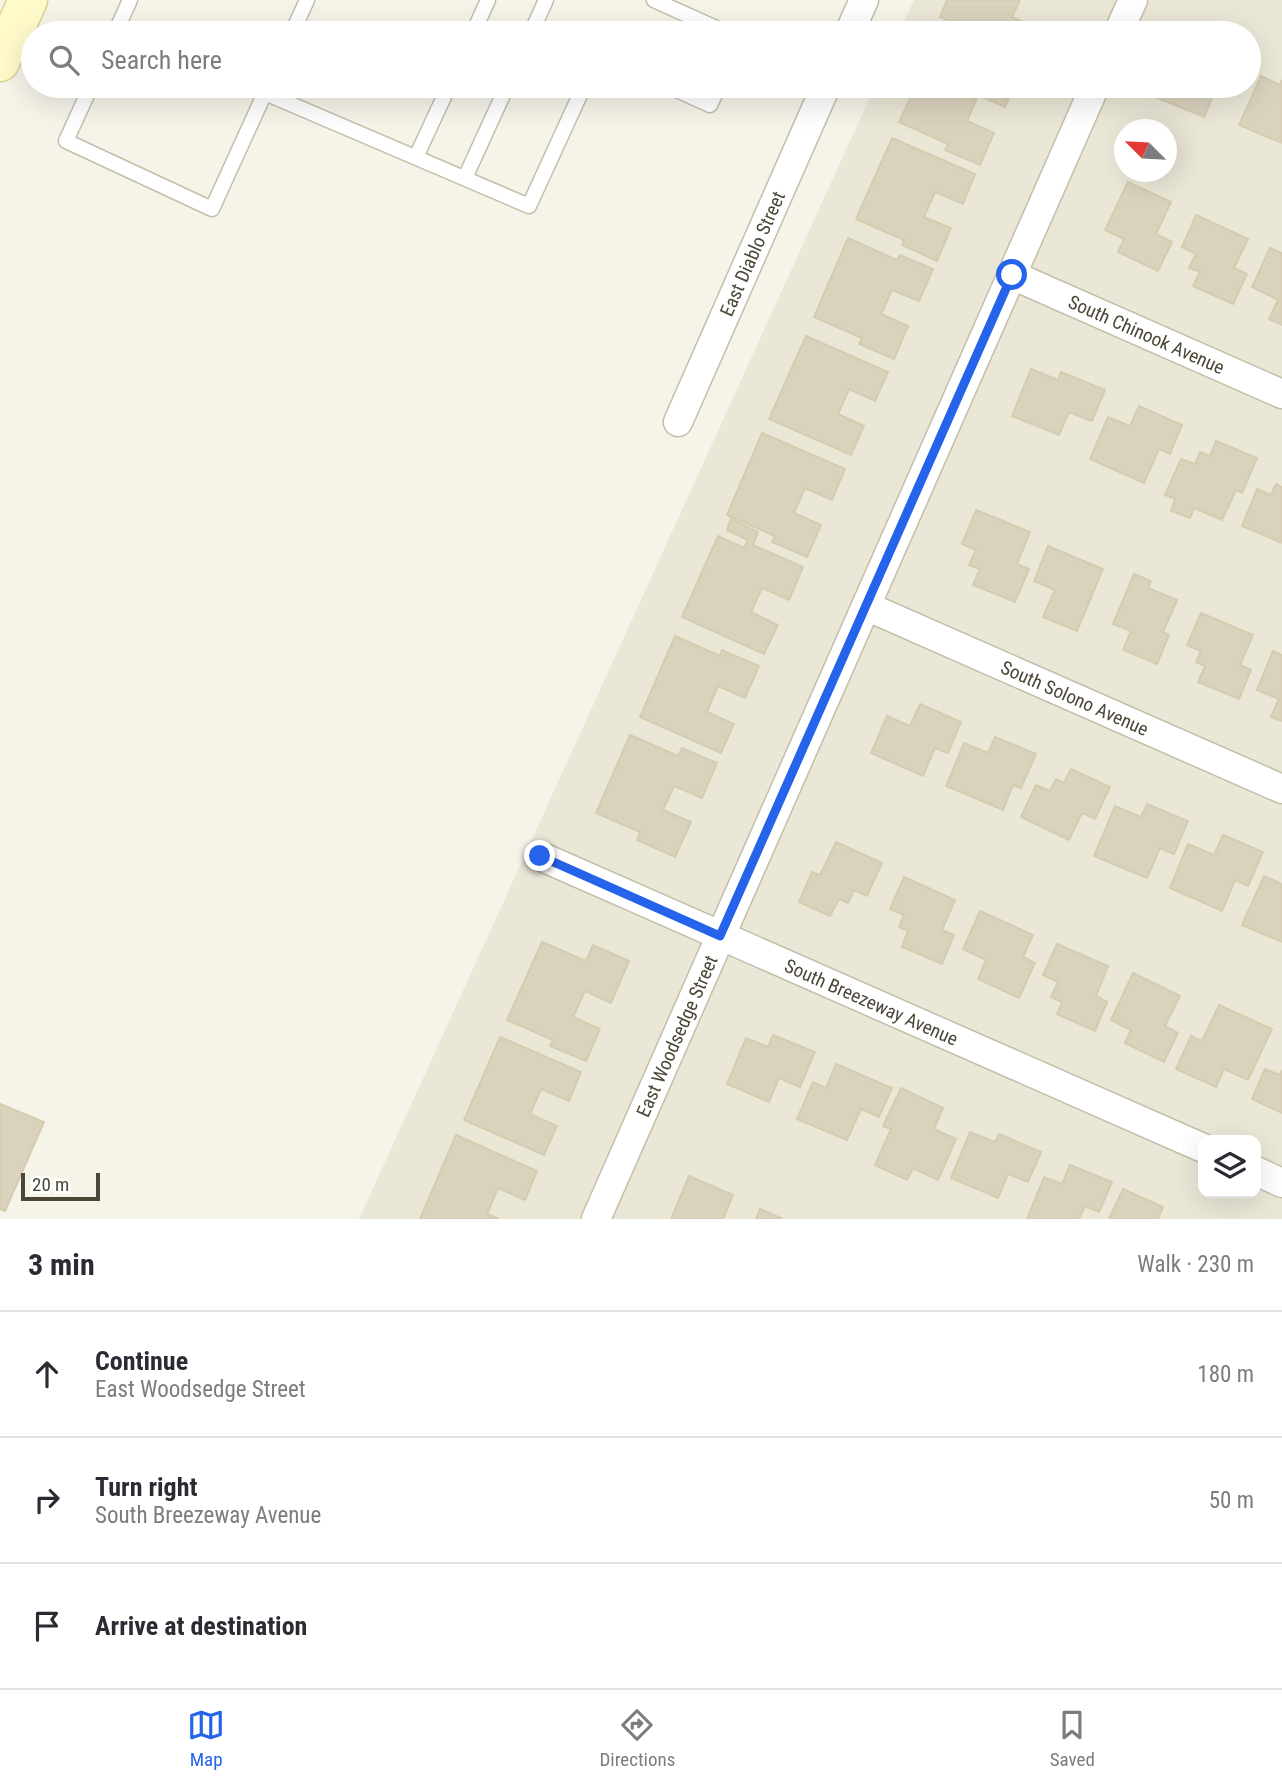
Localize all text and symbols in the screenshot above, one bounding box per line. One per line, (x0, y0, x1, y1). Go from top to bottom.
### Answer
search box (21, 21, 1261, 98)
icon: search (45, 41, 83, 79)
text: Search here (101, 45, 222, 75)
north arrow (1114, 119, 1177, 182)
street label: East Diablo Street (715, 188, 790, 320)
route start (996, 259, 1027, 290)
street label: South Chinook Avenue (1065, 290, 1228, 379)
street label: South Solono Avenue (997, 656, 1152, 741)
route end (524, 840, 555, 871)
street label: East Woodsedge Street (631, 952, 723, 1121)
street label: South Breezeway Avenue (781, 954, 961, 1051)
map controls (1198, 1135, 1261, 1198)
button: layers (1198, 1135, 1261, 1198)
scale bar (21, 1170, 100, 1202)
text: 20 m (32, 1173, 69, 1196)
text: 3 min (28, 1247, 95, 1282)
text: Walk · 230 m (1137, 1251, 1254, 1278)
text: Continue (95, 1346, 188, 1376)
icon: ahead (28, 1355, 66, 1393)
text: 180 m (1197, 1361, 1254, 1388)
text: East Woodsedge Street (95, 1376, 306, 1403)
text: Turn right (95, 1472, 197, 1502)
icon: right (28, 1481, 66, 1519)
text: 50 m (1209, 1487, 1254, 1514)
text: South Breezeway Avenue (95, 1502, 321, 1529)
icon: arrive (28, 1607, 66, 1645)
text: Arrive at destination (95, 1611, 307, 1641)
tab: Map (187, 1706, 225, 1771)
tab: Directions (599, 1706, 675, 1771)
tab: Saved (1050, 1706, 1095, 1771)

